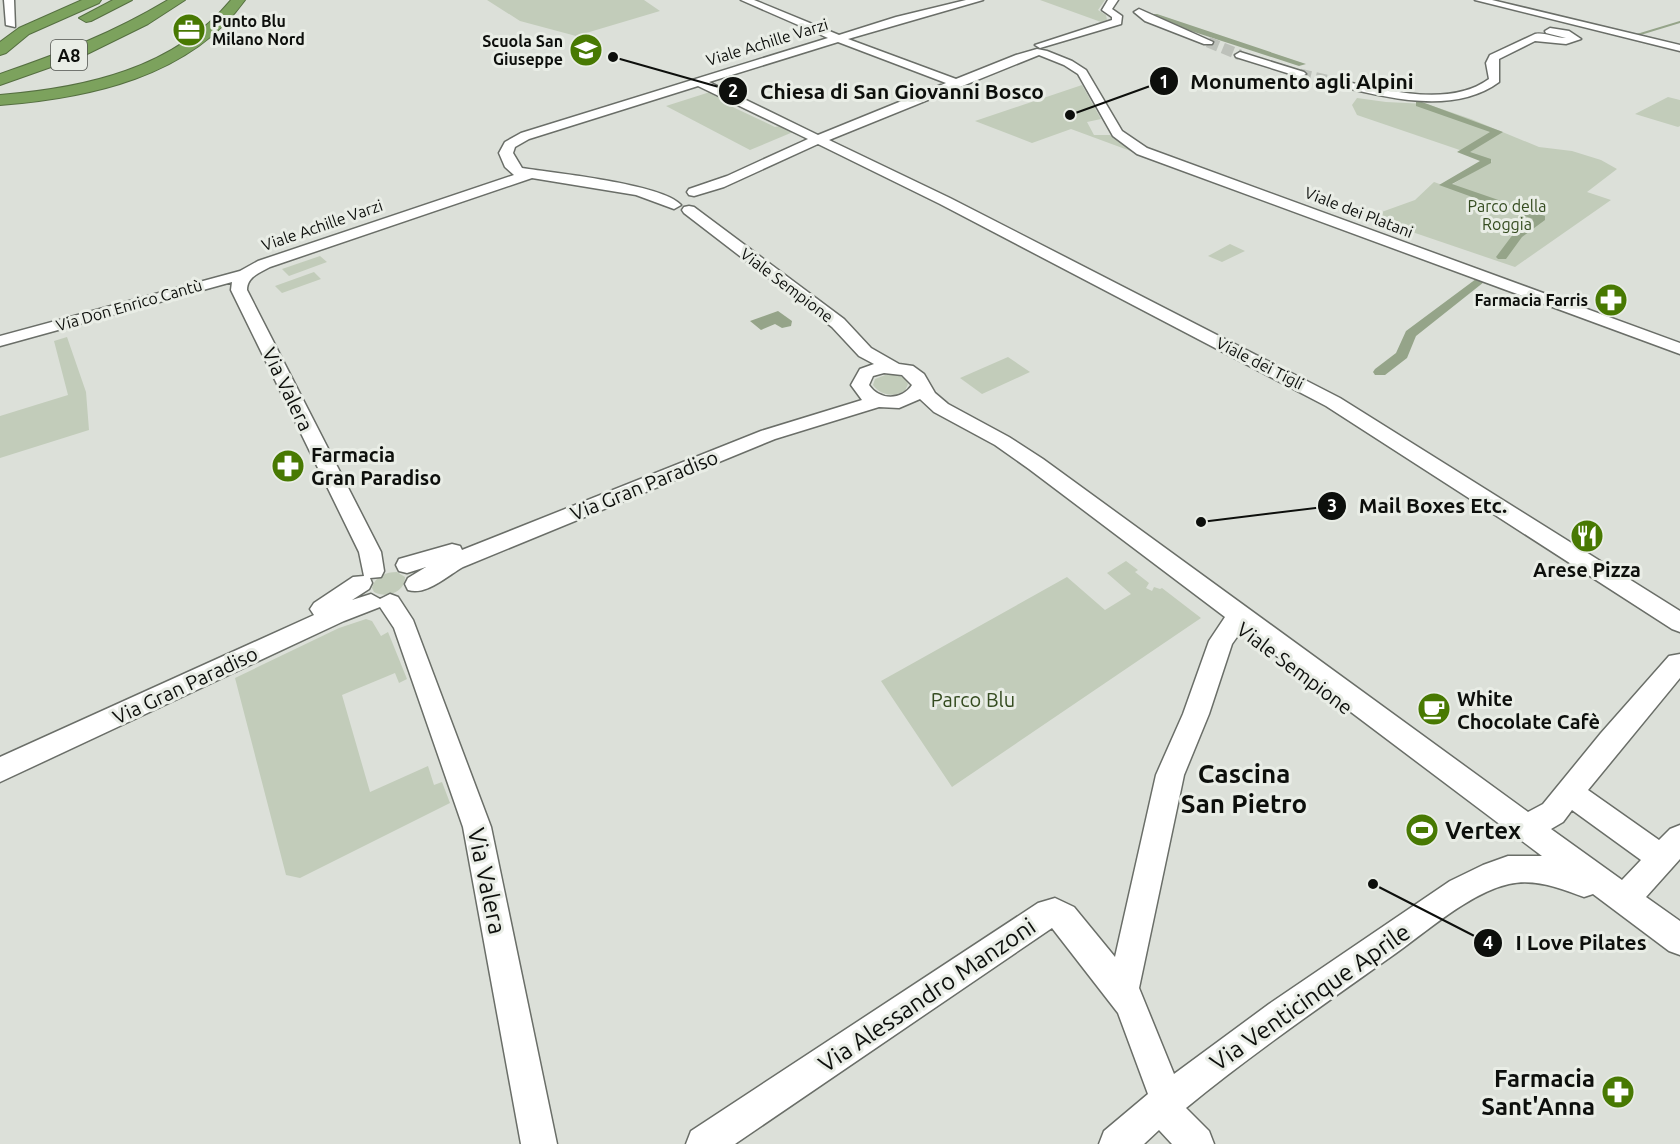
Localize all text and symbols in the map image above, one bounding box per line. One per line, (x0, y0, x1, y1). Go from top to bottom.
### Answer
office icon: Punto Blu Milano Nord (171, 12, 207, 48)
place label: Punto Blu Milano Nord (212, 12, 305, 48)
street label: Viale Achille Varzi (704, 15, 830, 69)
place label: Scuola San Giuseppe (482, 32, 563, 68)
school or university icon: Scuola San Giuseppe (568, 32, 604, 68)
road number: A8 (51, 40, 87, 70)
callout: Monumento agli Alpini (1149, 62, 1426, 101)
text: Monumento agli Alpini (1190, 69, 1414, 93)
text: 1 (1159, 71, 1169, 91)
callout: Chiesa di San Giovanni Bosco (718, 72, 1056, 111)
text: Chiesa di San Giovanni Bosco (760, 79, 1044, 103)
text: 2 (728, 80, 738, 100)
street label: Viale dei Platani (1302, 183, 1416, 241)
street label: Viale Achille Varzi (259, 196, 385, 254)
park label: Parco della Roggia (1468, 197, 1546, 233)
street label: Viale Sempione (737, 244, 837, 326)
street label: Via Don Enrico Cantù (54, 276, 204, 334)
pharmacy icon: Farmacia Farris (1593, 282, 1629, 318)
place label: Farmacia Farris (1475, 291, 1588, 309)
street label: Viale dei Tigli (1213, 333, 1307, 393)
street label: Via Valera (258, 344, 318, 434)
place label: Farmacia Gran Paradiso (311, 443, 441, 489)
street label: Via Gran Paradiso (567, 445, 721, 525)
pharmacy icon: Farmacia Gran Paradiso (270, 448, 306, 484)
callout: Mail Boxes Etc. (1317, 486, 1520, 525)
text: Mail Boxes Etc. (1359, 493, 1507, 517)
text: 3 (1327, 495, 1337, 515)
restaurant icon: Arese Pizza (1569, 518, 1605, 554)
place label: Arese Pizza (1533, 558, 1641, 581)
street label: Viale Sempione (1233, 617, 1357, 719)
street label: Via Gran Paradiso (109, 641, 261, 729)
place label: White Chocolate Cafè (1457, 687, 1600, 733)
park label: Parco Blu (931, 688, 1015, 711)
cafe icon: White Chocolate Cafè (1416, 691, 1452, 727)
district label: Cascina San Pietro (1181, 759, 1307, 818)
sports icon: Vertex (1404, 812, 1440, 848)
place label: Vertex (1445, 817, 1521, 844)
street label: Via Valera (463, 825, 511, 937)
street label: Via Alessandro Manzoni (813, 912, 1041, 1078)
street label: Via Venticinque Aprile (1205, 918, 1415, 1076)
callout: I Love Pilates (1473, 923, 1658, 962)
text: I Love Pilates (1515, 930, 1647, 954)
text: 4 (1483, 932, 1493, 952)
place label: Farmacia Sant'Anna (1481, 1065, 1595, 1120)
pharmacy icon: Farmacia Sant'Anna (1600, 1074, 1636, 1110)

